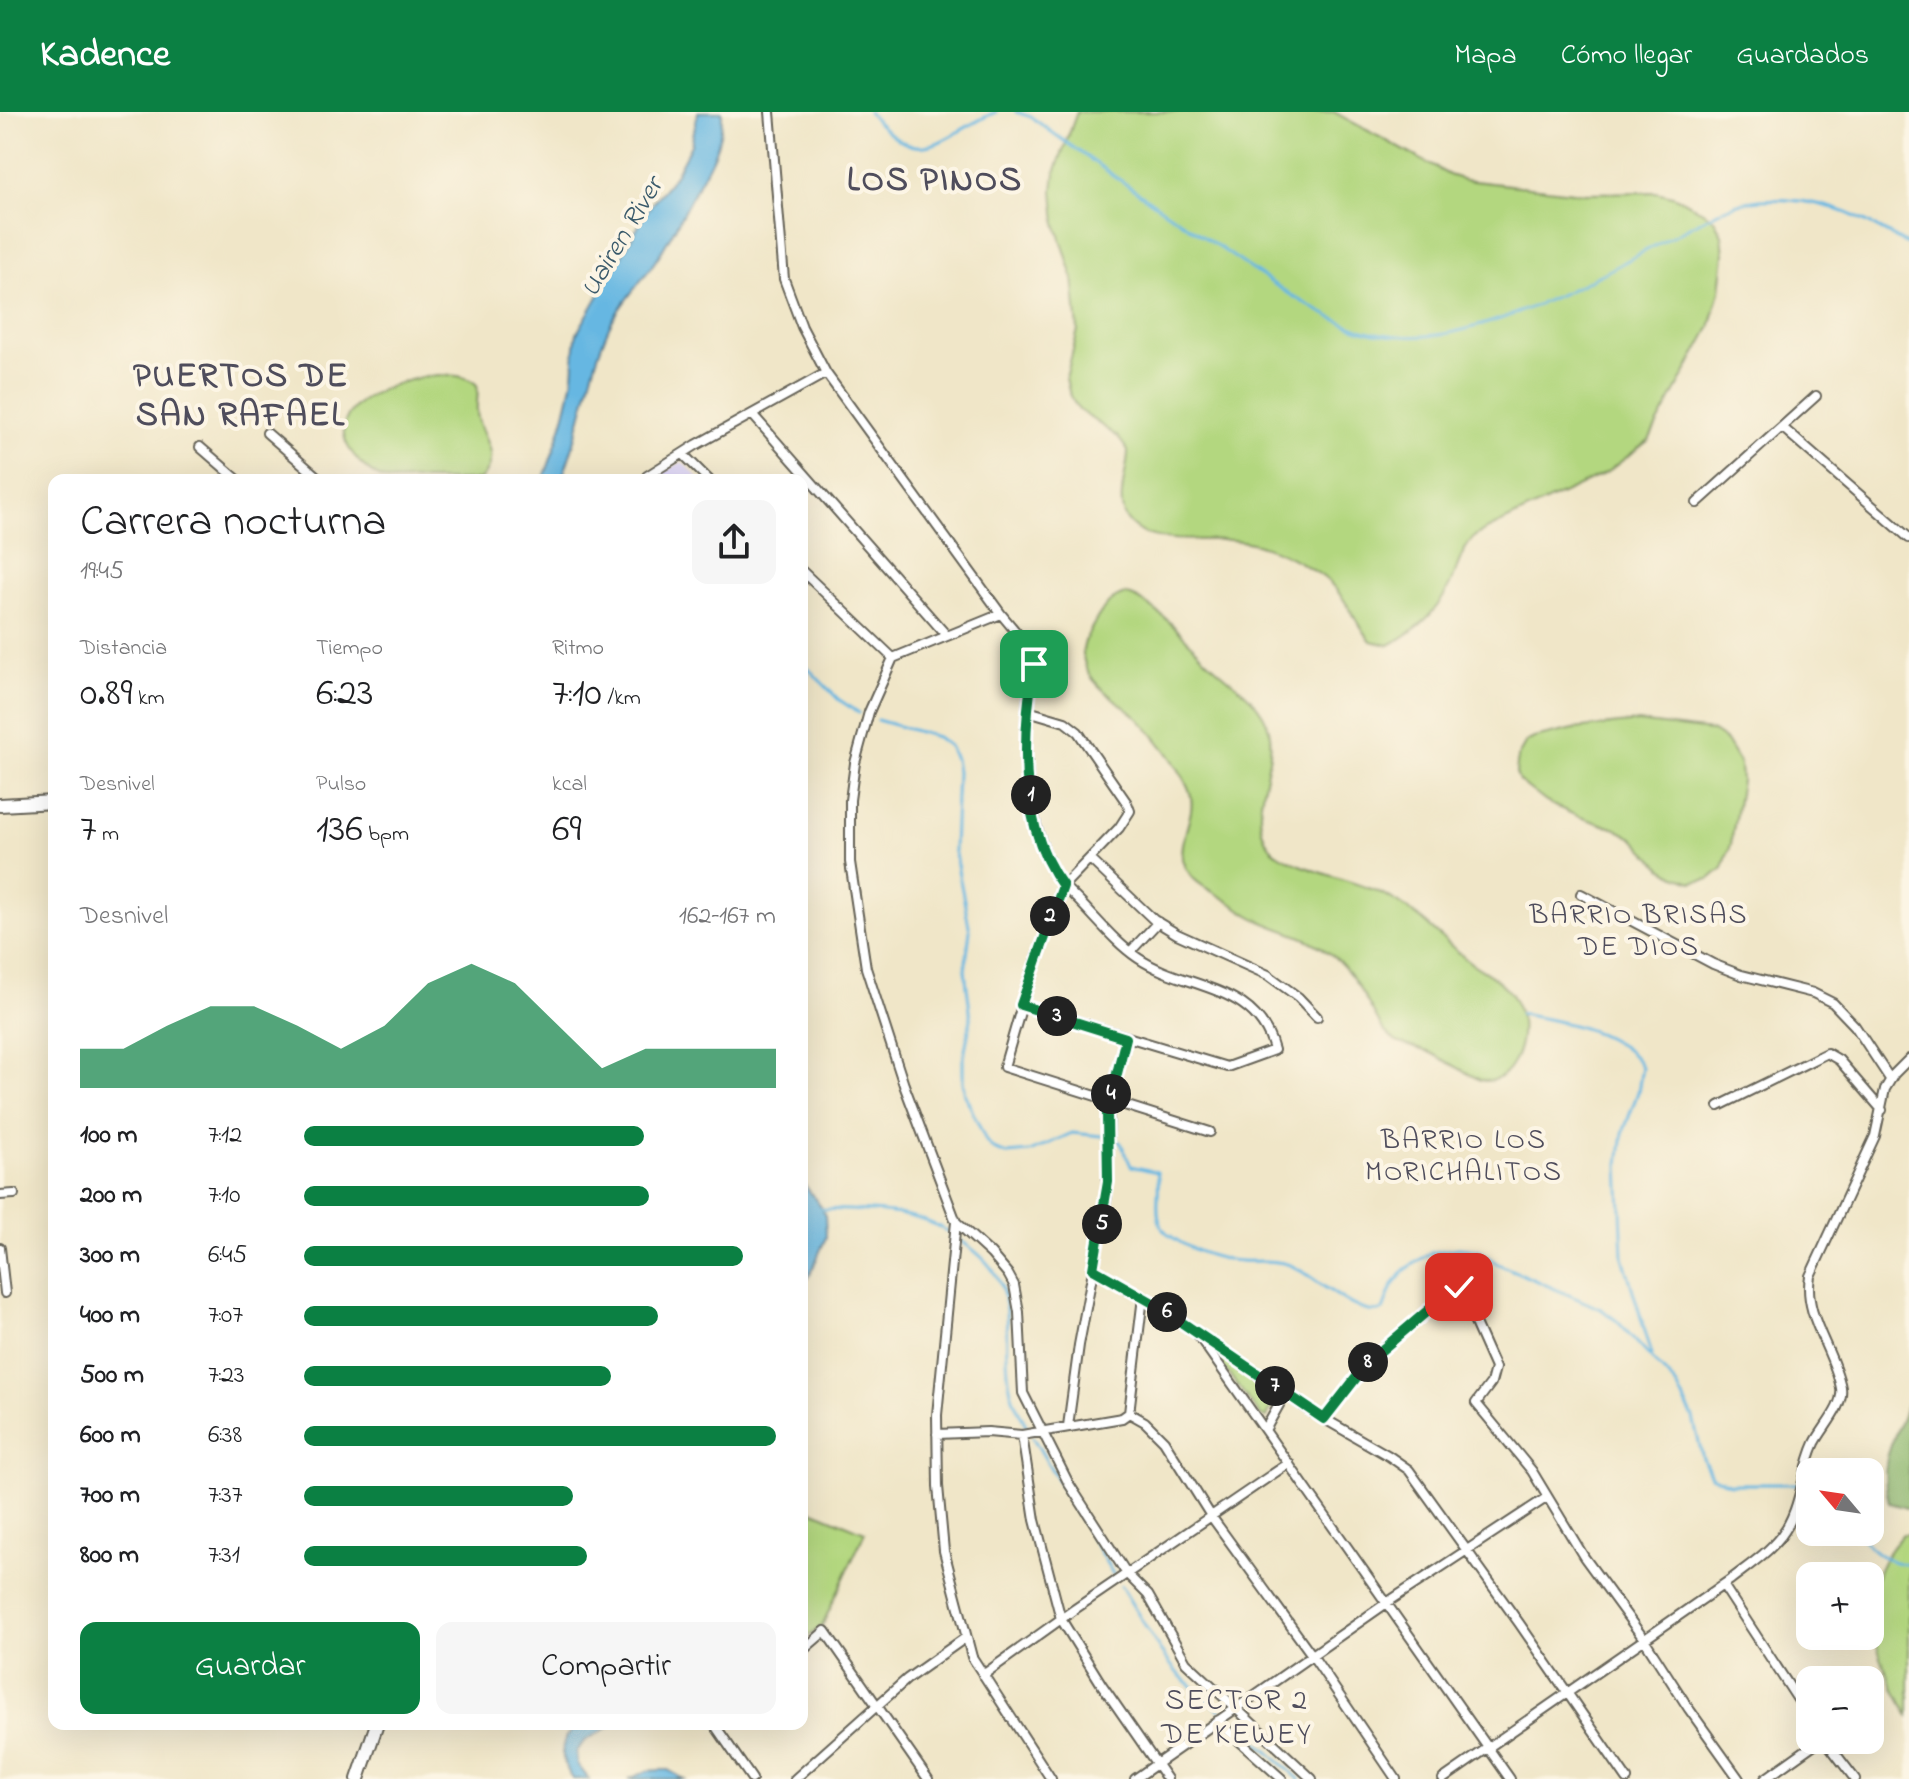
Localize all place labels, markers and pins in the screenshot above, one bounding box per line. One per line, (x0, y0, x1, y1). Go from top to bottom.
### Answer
pin (1000, 630, 1068, 698)
pin: 1 (1011, 775, 1051, 815)
pin: 2 (1030, 896, 1070, 936)
pin: 3 (1037, 996, 1077, 1036)
pin: 4 (1091, 1074, 1131, 1114)
pin: 5 (1082, 1204, 1122, 1244)
pin (1425, 1253, 1493, 1321)
pin: 6 (1147, 1292, 1187, 1332)
pin: 8 (1348, 1342, 1388, 1382)
pin: 7 (1255, 1366, 1295, 1406)

